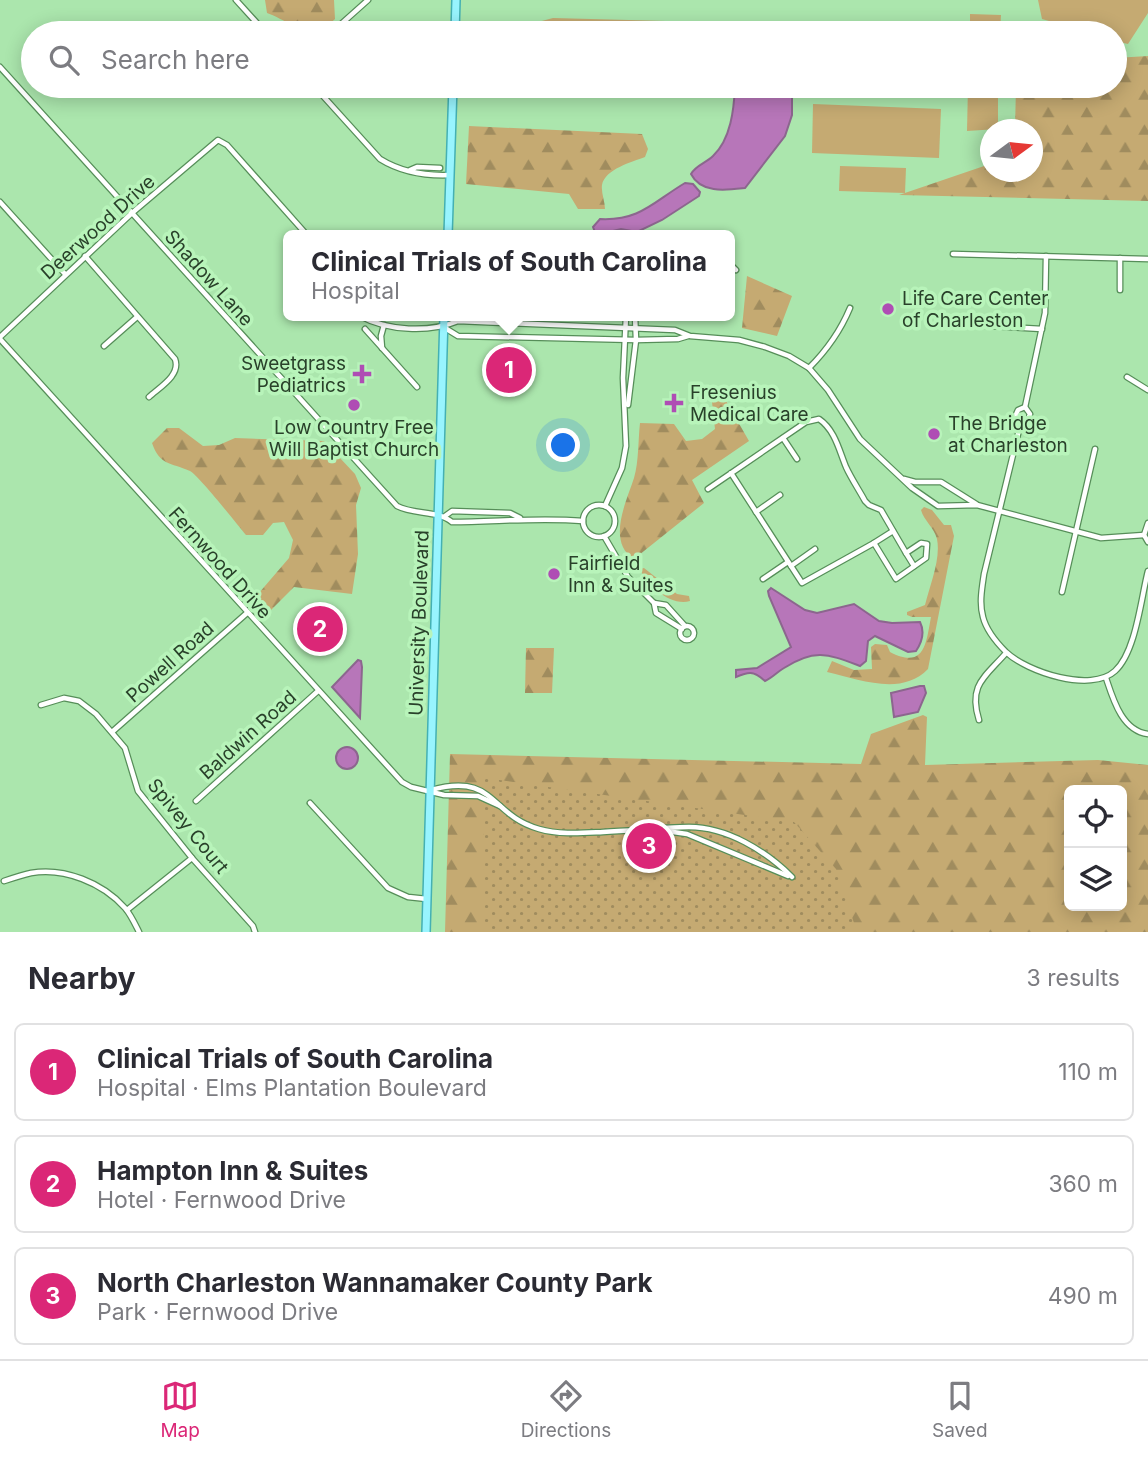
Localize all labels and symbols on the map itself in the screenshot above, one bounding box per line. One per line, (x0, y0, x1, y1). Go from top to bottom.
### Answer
north arrow (980, 119, 1043, 182)
street label: Deerwood Drive (36, 170, 160, 284)
street label: Shadow Lane (160, 225, 258, 331)
place label: Life Care Center of Charleston (902, 287, 1049, 332)
marker: Life Care Center of Charleston (880, 301, 896, 317)
pin: 1 (486, 344, 532, 396)
place label: Sweetgrass Pediatrics (241, 352, 346, 397)
marker: Sweetgrass Pediatrics (352, 364, 372, 384)
place label: Fresenius Medical Care (690, 381, 809, 426)
marker: Fresenius Medical Care (664, 393, 684, 413)
marker: Low Country Free Will Baptist Church (346, 397, 362, 413)
place label: The Bridge at Charleston (948, 412, 1068, 457)
place label: Low Country Free Will Baptist Church (269, 416, 439, 461)
marker: The Bridge at Charleston (926, 426, 942, 442)
your location (546, 428, 580, 462)
street label: Fernwood Drive (164, 502, 276, 624)
street label: University Boulevard (404, 530, 434, 716)
place label: Fairfield Inn & Suites (568, 552, 674, 597)
marker: Fairfield Inn & Suites (546, 566, 562, 582)
pin: 2 (297, 603, 343, 655)
street label: Powell Road (122, 617, 218, 707)
street label: Baldwin Road (195, 686, 301, 784)
street label: Spivey Court (143, 774, 233, 878)
pin: 3 (626, 820, 672, 872)

